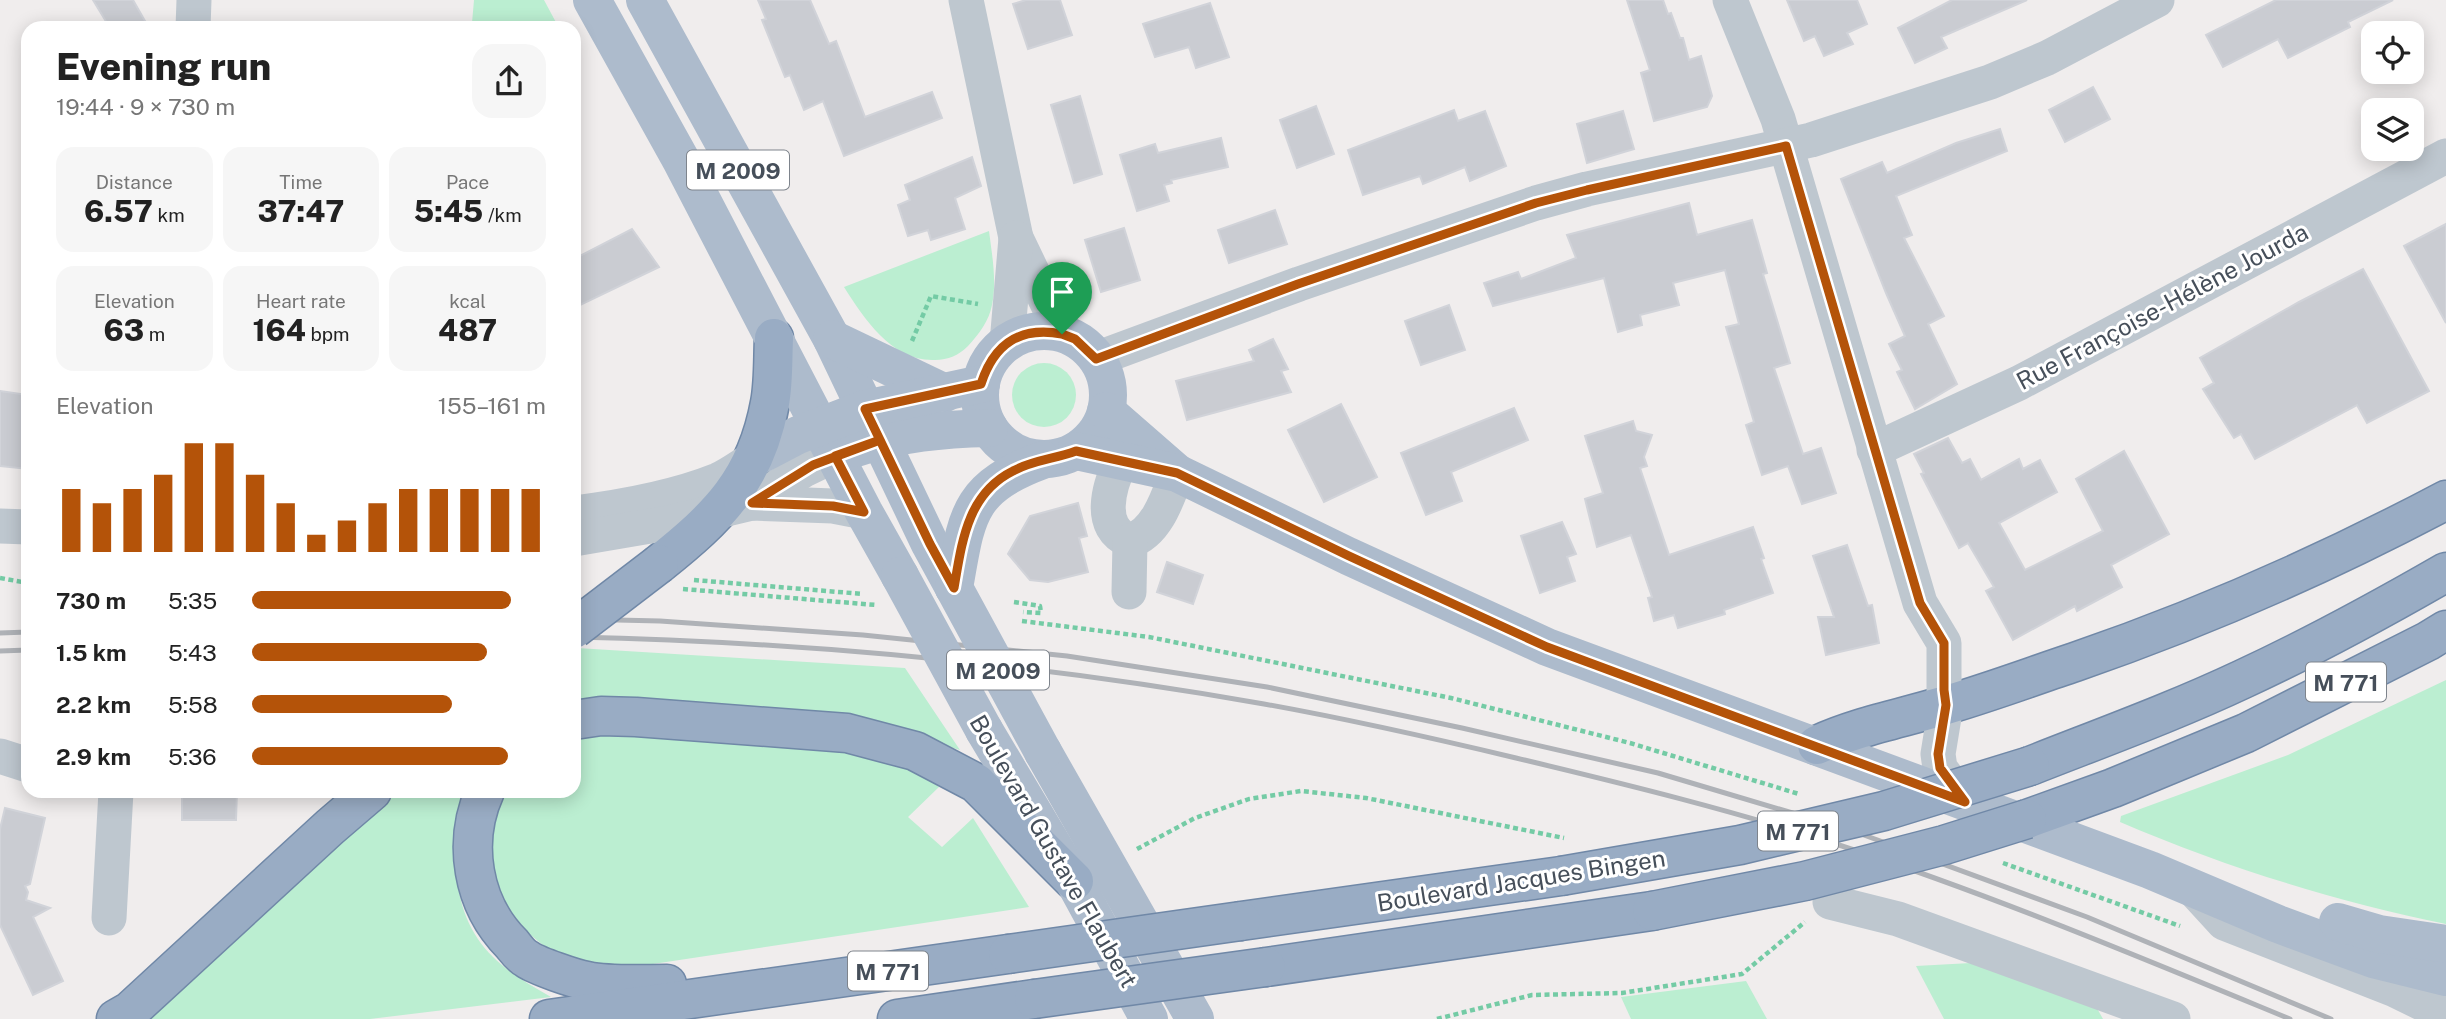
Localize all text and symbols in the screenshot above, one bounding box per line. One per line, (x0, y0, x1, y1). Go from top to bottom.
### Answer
map controls (2361, 21, 2424, 161)
button: locate (2361, 21, 2424, 84)
text: Evening run (56, 44, 271, 89)
button: share (472, 44, 546, 118)
text: 19:44 · 9 × 730 m (56, 93, 235, 120)
button: layers (2361, 98, 2424, 161)
road number: M 2009 (687, 150, 789, 190)
text: Distance (96, 171, 173, 193)
text: Time (279, 171, 323, 193)
text: Pace (446, 171, 489, 193)
text: 6.57 (84, 193, 153, 229)
text: 37:47 (258, 193, 344, 229)
text: 5:45 (414, 193, 483, 229)
text: km (153, 204, 185, 226)
text: /km (483, 204, 522, 226)
street label: Rue Françoise-Hélène Jourda (2011, 217, 2313, 395)
pin (1032, 262, 1092, 334)
icon: arrive (1043, 273, 1081, 311)
text: Elevation (94, 290, 175, 312)
text: Heart rate (256, 290, 346, 312)
text: kcal (449, 290, 486, 312)
text: 63 (103, 312, 144, 348)
text: 164 (252, 312, 306, 348)
text: 487 (438, 312, 497, 348)
text: m (144, 323, 165, 345)
text: bpm (306, 323, 350, 345)
text: Elevation (56, 392, 154, 419)
text: 155–161 m (438, 392, 546, 419)
text: 730 m (56, 587, 126, 614)
text: 5:35 (168, 587, 217, 614)
text: 1.5 km (56, 639, 127, 666)
text: 5:43 (168, 639, 217, 666)
road number: M 2009 (947, 650, 1049, 690)
road number: M 771 (2306, 662, 2386, 702)
text: 2.2 km (56, 691, 131, 718)
text: 5:58 (168, 691, 218, 718)
street label: Boulevard Gustave Flaubert (964, 710, 1144, 992)
text: 2.9 km (56, 743, 131, 770)
text: 5:36 (168, 743, 217, 770)
road number: M 771 (1758, 811, 1838, 850)
street label: Boulevard Jacques Bingen (1375, 843, 1667, 917)
road number: M 771 (848, 952, 928, 990)

